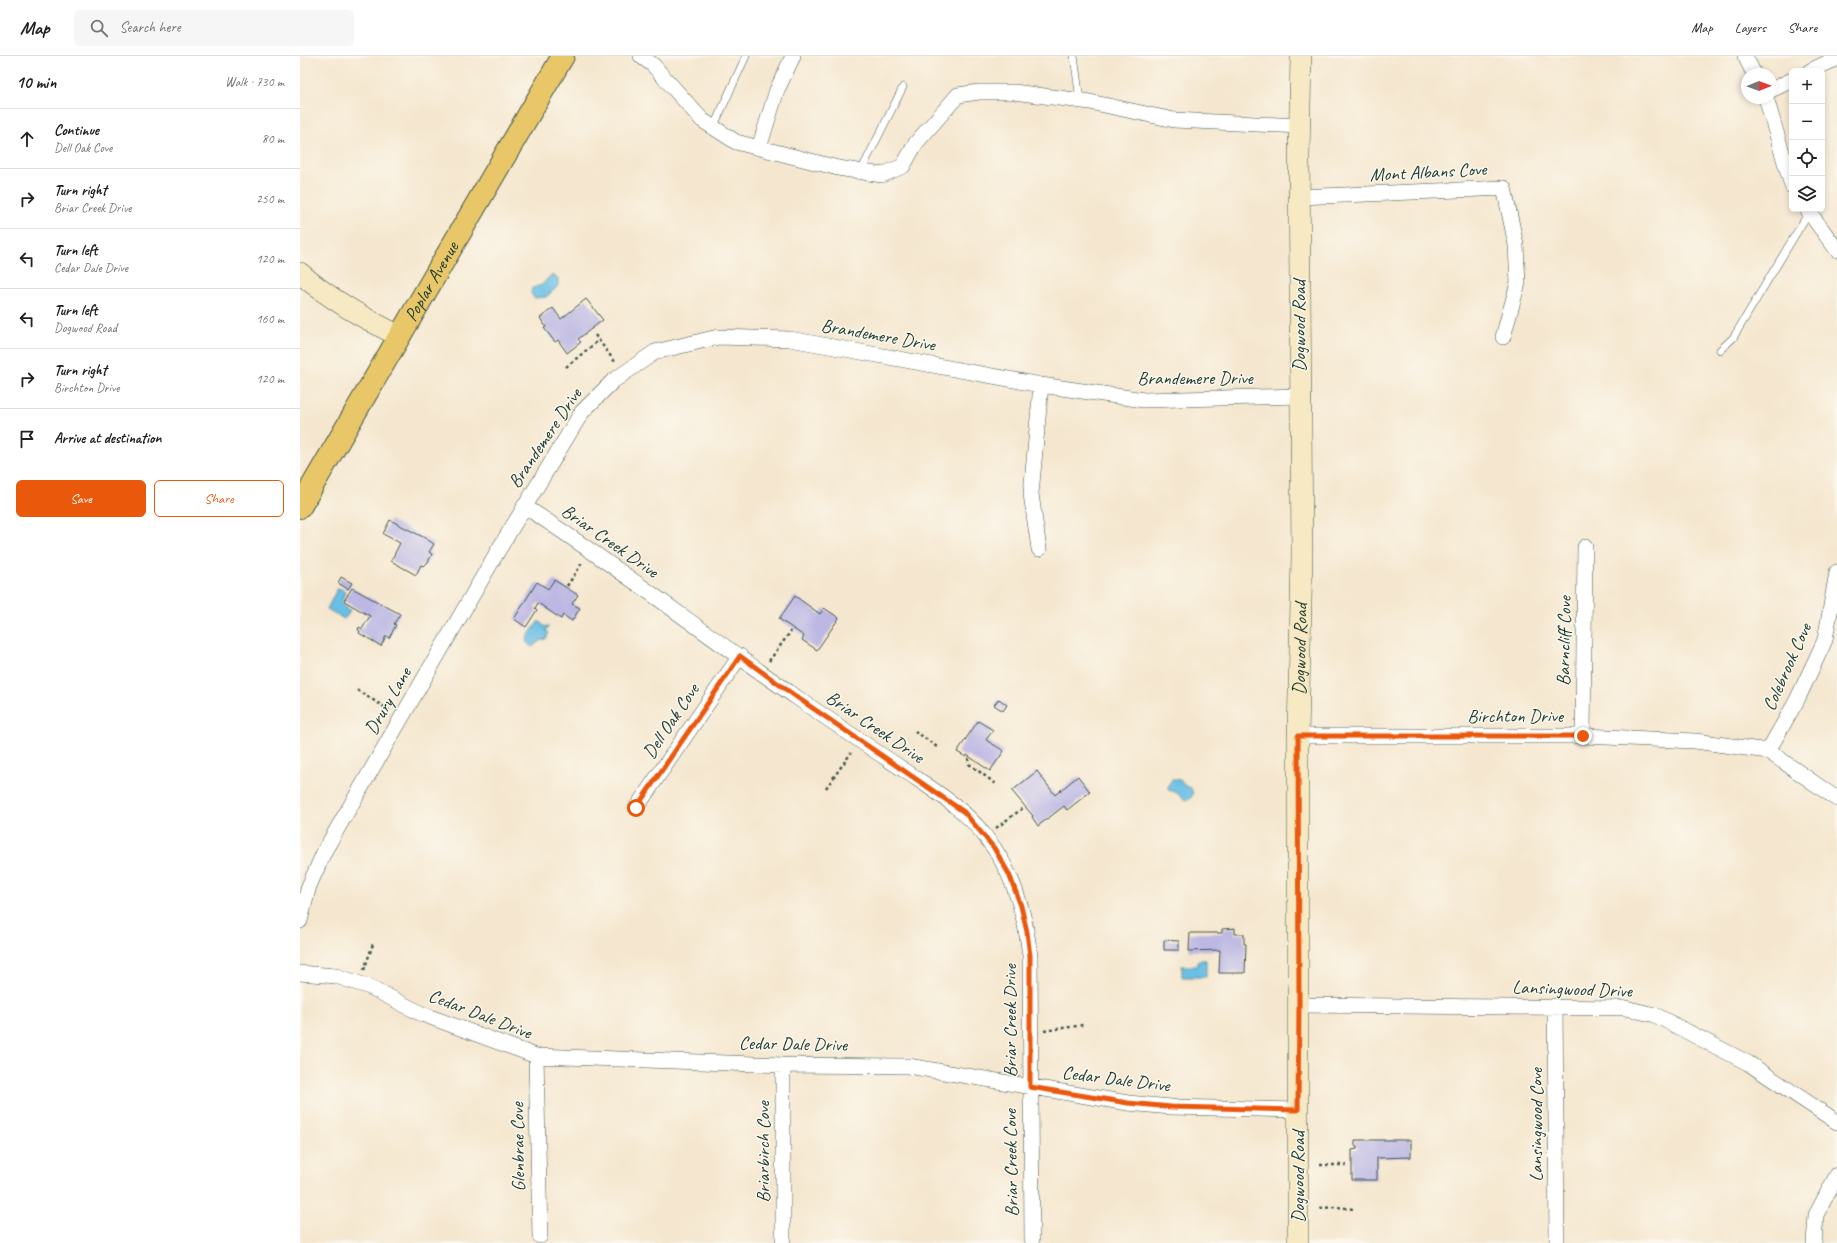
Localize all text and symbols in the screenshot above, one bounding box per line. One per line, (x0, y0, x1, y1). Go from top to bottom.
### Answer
search box (74, 10, 354, 46)
text: Map (20, 16, 50, 40)
icon: search (88, 17, 110, 39)
text: Search here (120, 18, 181, 37)
text: Map (1691, 19, 1713, 36)
text: Layers (1735, 19, 1766, 36)
text: Share (1788, 19, 1817, 36)
north arrow (1741, 68, 1777, 104)
map controls (1789, 68, 1825, 212)
button: + (1789, 68, 1825, 104)
text: 10 min (16, 72, 56, 93)
text: Walk · 730 m (225, 74, 284, 90)
button: − (1789, 104, 1825, 140)
text: Continue (54, 121, 99, 140)
icon: ahead (16, 128, 38, 150)
text: 80 m (262, 131, 284, 147)
text: Dell Oak Cove (54, 140, 112, 156)
button: locate (1789, 140, 1825, 176)
street label: Mont Albans Cove (1369, 157, 1489, 187)
button: layers (1789, 176, 1825, 212)
text: Turn right (54, 181, 107, 200)
icon: right (16, 188, 38, 210)
text: 250 m (256, 191, 284, 207)
text: Briar Creek Drive (54, 200, 131, 216)
street label: Poplar Avenue (399, 236, 465, 326)
text: Turn left (54, 241, 97, 260)
icon: left (16, 248, 38, 270)
text: 120 m (256, 251, 284, 267)
text: Cedar Dale Drive (54, 260, 128, 276)
street label: Dogwood Road (1287, 277, 1311, 372)
text: Turn left (54, 301, 97, 320)
icon: left (16, 308, 38, 330)
text: 160 m (256, 311, 284, 327)
street label: Brandemere Drive (819, 313, 939, 357)
text: Dogwood Road (54, 320, 117, 336)
text: Turn right (54, 361, 107, 380)
street label: Brandemere Drive (1137, 366, 1255, 390)
icon: right (16, 368, 38, 390)
text: 120 m (256, 371, 284, 387)
text: Birchton Drive (54, 380, 120, 396)
street label: Brandemere Drive (503, 382, 588, 493)
icon: arrive (16, 428, 38, 450)
text: Arrive at destination (54, 429, 161, 448)
button: Save (16, 480, 146, 517)
button: Share (154, 480, 284, 517)
street label: Briar Creek Drive (557, 499, 665, 584)
street label: Barncliff Cove (1551, 594, 1577, 686)
street label: Dogwood Road (1287, 599, 1313, 695)
street label: Colebrook Cove (1757, 618, 1818, 714)
street label: Drury Lane (359, 662, 418, 739)
street label: Dell Oak Cove (637, 677, 706, 763)
street label: Briar Creek Drive (821, 685, 930, 770)
street label: Birchton Drive (1467, 704, 1565, 728)
route end (1574, 727, 1592, 745)
route start (627, 799, 645, 817)
street label: Briar Creek Drive (998, 963, 1022, 1078)
street label: Lansingwood Drive (1512, 975, 1634, 1003)
street label: Cedar Dale Drive (425, 983, 537, 1045)
street label: Cedar Dale Drive (739, 1031, 849, 1057)
street label: Cedar Dale Drive (1061, 1060, 1173, 1098)
street label: Lansingwood Cove (1524, 1066, 1548, 1182)
street label: Briarbirch Cove (751, 1099, 775, 1203)
street label: Glenbrae Cove (505, 1100, 531, 1192)
street label: Briar Creek Cove (998, 1107, 1024, 1217)
street label: Dogwood Road (1286, 1128, 1310, 1223)

